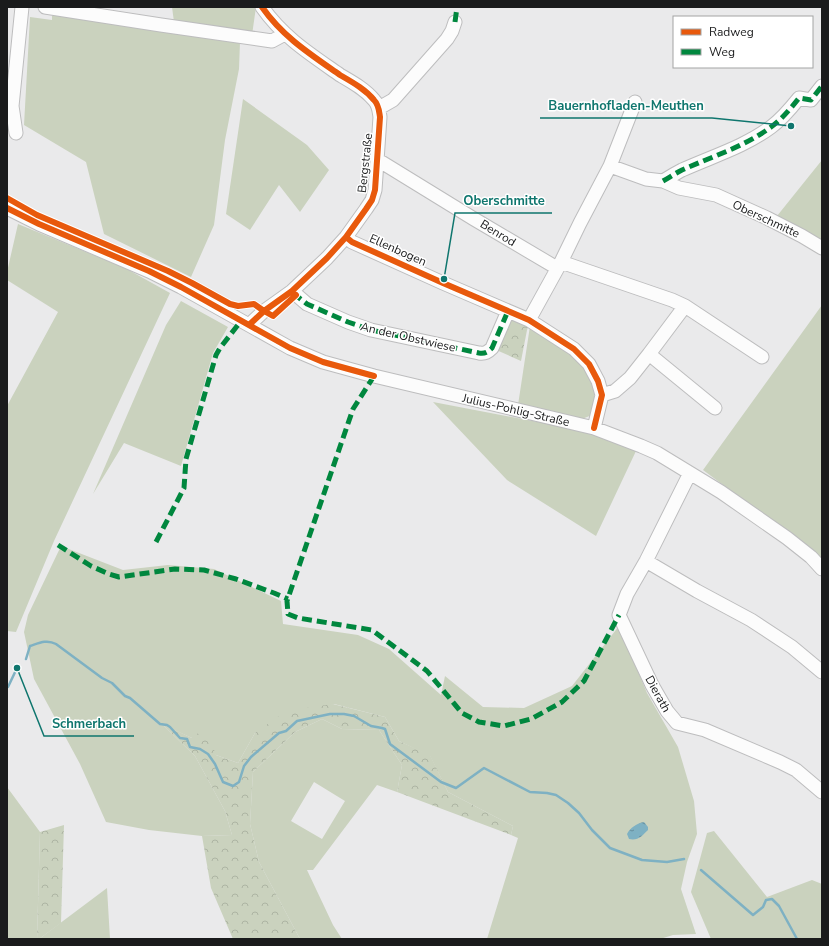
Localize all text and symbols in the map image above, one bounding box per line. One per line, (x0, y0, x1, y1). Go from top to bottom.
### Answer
legend (673, 16, 813, 68)
text: Radweg (709, 24, 754, 40)
text: Weg (709, 44, 735, 60)
callout: Bauernhofladen-Meuthen (540, 93, 712, 118)
text: Bauernhofladen-Meuthen (548, 97, 704, 115)
street label: Bergstraße (354, 132, 376, 194)
callout: Oberschmitte (455, 188, 552, 213)
text: Oberschmitte (463, 192, 545, 210)
street label: Oberschmitte (730, 196, 802, 242)
street label: Benrod (477, 216, 519, 250)
street label: Ellenbogen (367, 230, 429, 270)
street label: An der Obstwiese (359, 318, 457, 356)
street label: Julius-Pohlig-Straße (460, 390, 571, 430)
street label: Dierath (641, 673, 675, 715)
callout: Schmerbach (44, 711, 134, 736)
text: Schmerbach (52, 715, 126, 733)

